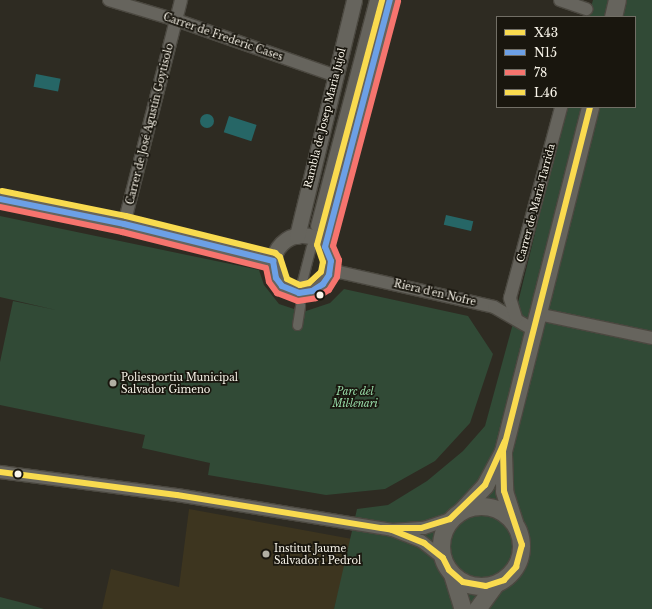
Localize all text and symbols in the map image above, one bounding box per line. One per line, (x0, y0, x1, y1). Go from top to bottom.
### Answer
street label: Carrer de Frederic Cases (161, 11, 285, 63)
legend (496, 16, 636, 108)
text: X43 (534, 25, 558, 40)
street label: Carrer de José Agustín Goytisolo (124, 42, 176, 206)
text: N15 (534, 45, 557, 60)
street label: Rambla de Josep Maria Jujol (302, 47, 348, 189)
text: 78 (534, 65, 547, 80)
text: L46 (534, 85, 557, 100)
street label: Carrer de Maria Tarrida (514, 142, 558, 264)
street label: Riera d'en Nofre (393, 278, 477, 308)
unlabelled marker (315, 290, 325, 300)
place label: Poliesportiu Municipal Salvador Gimeno (121, 371, 238, 394)
marker: Poliesportiu Municipal Salvador Gimeno (108, 378, 118, 388)
park label: Parc del Mil·lenari (332, 385, 378, 408)
unlabelled marker (13, 469, 23, 479)
place label: Institut Jaume Salvador i Pedrol (274, 542, 361, 566)
marker: Institut Jaume Salvador i Pedrol (261, 549, 271, 559)

